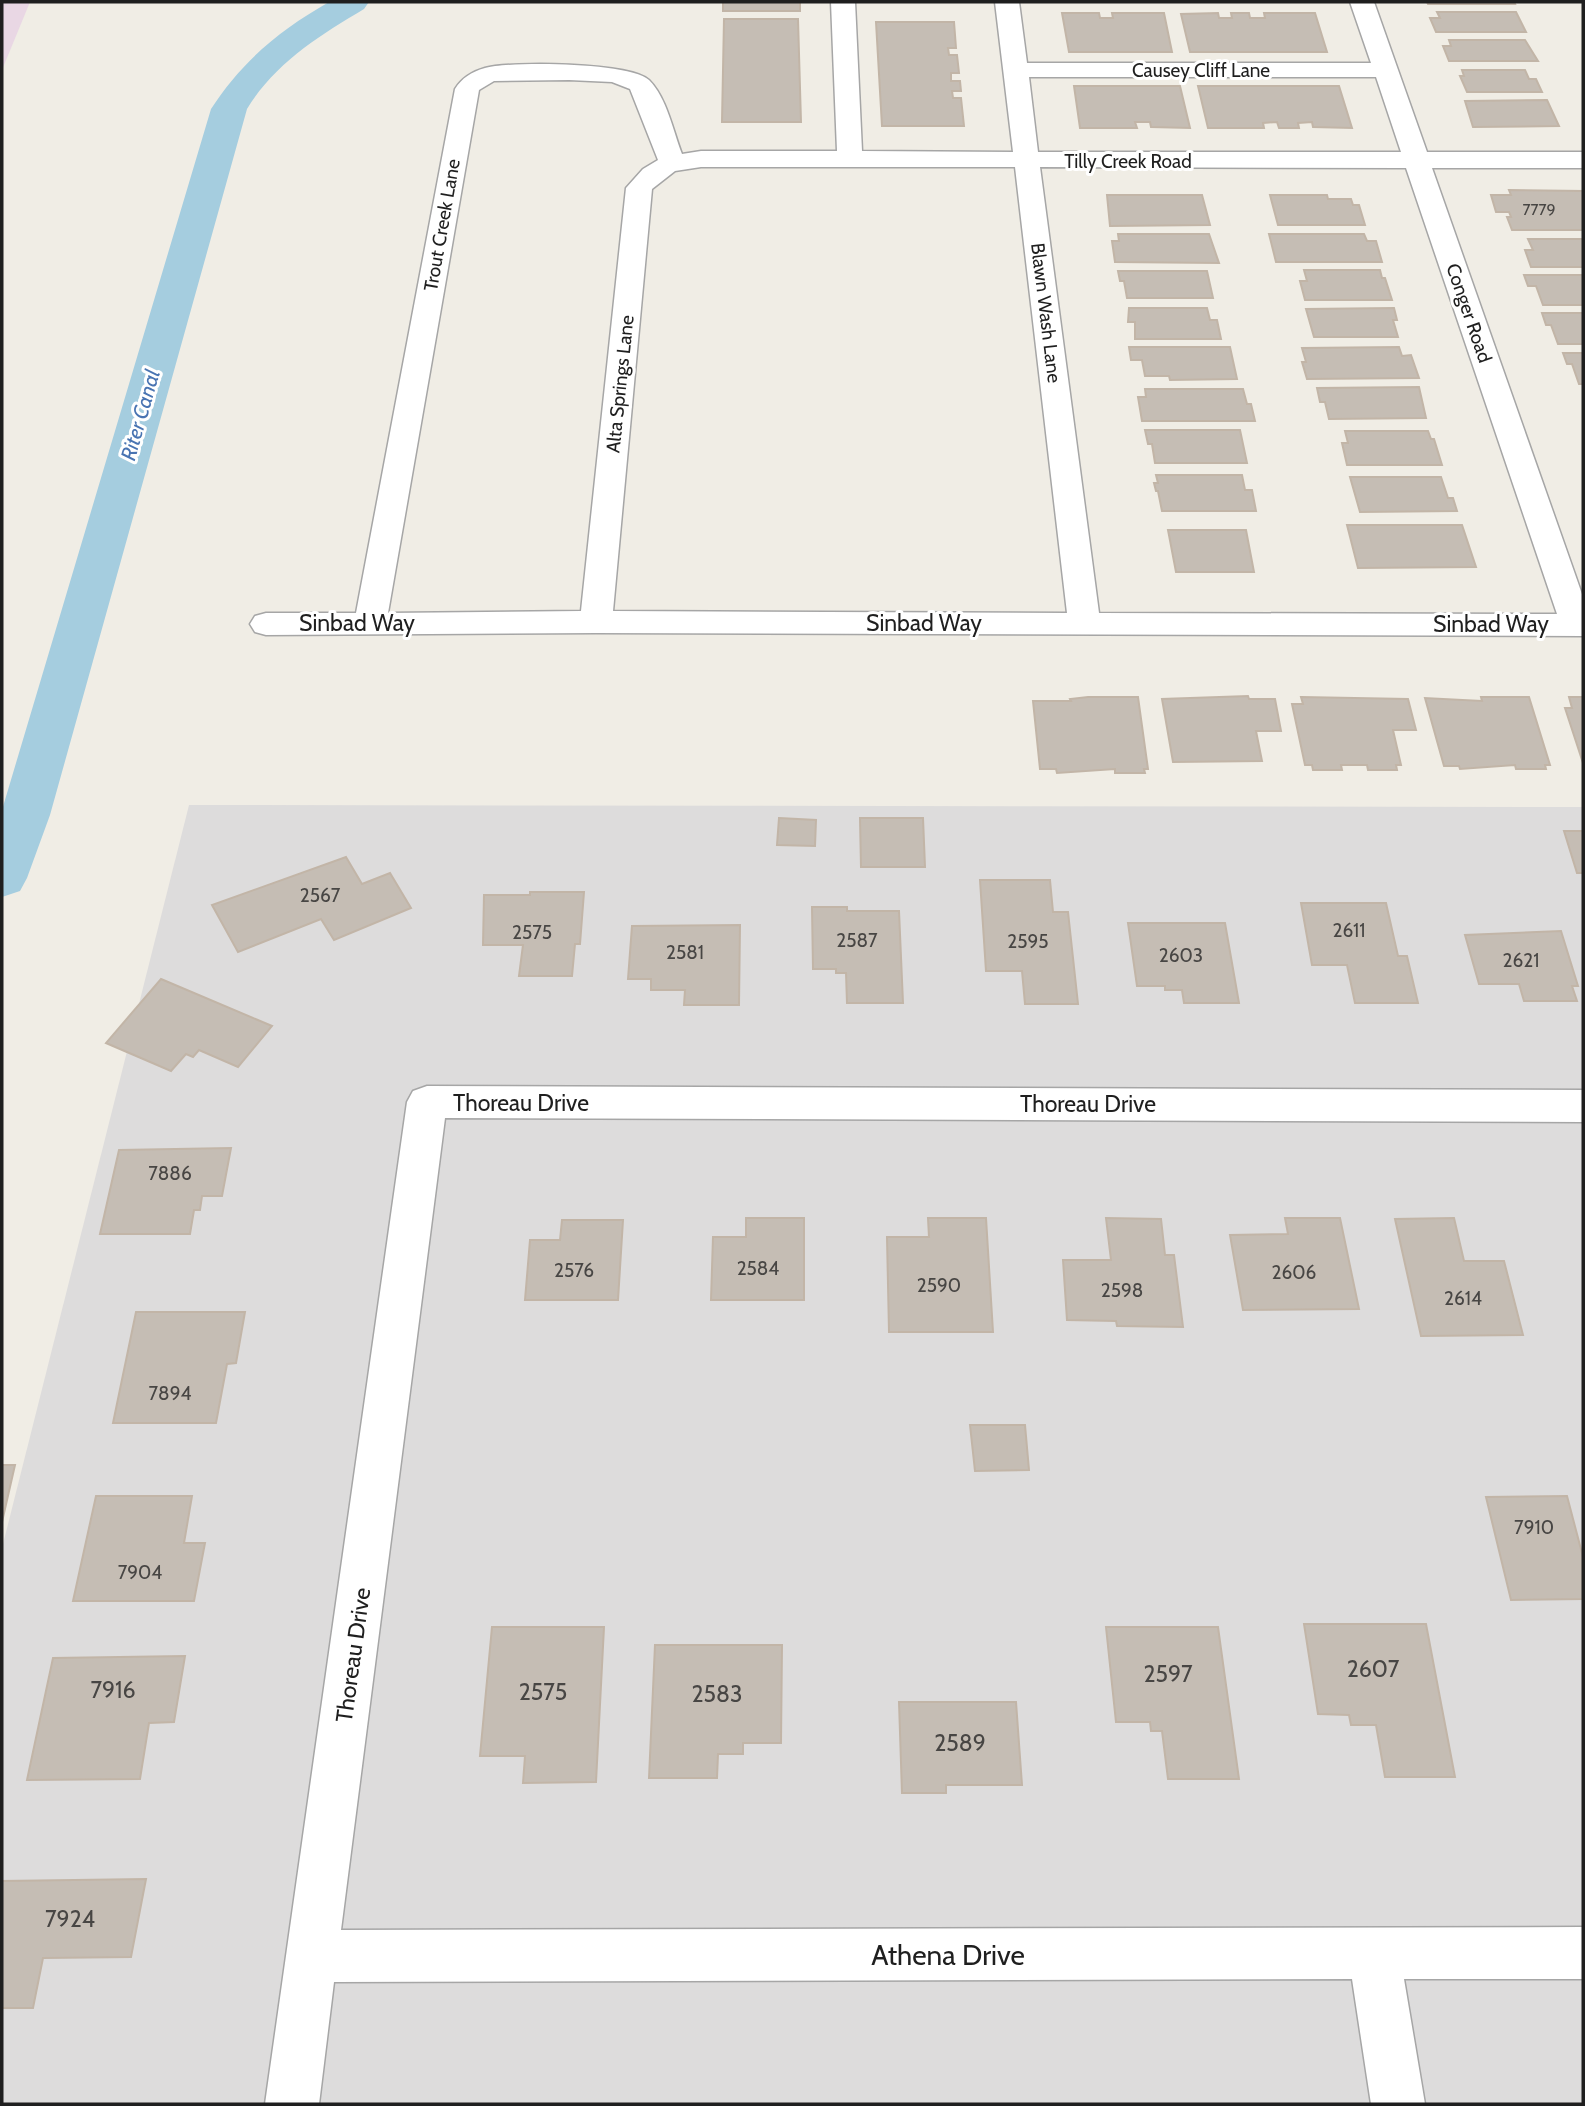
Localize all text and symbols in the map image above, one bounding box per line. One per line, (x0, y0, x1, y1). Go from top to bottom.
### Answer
street label: Causey Cliff Lane (1132, 59, 1270, 82)
street label: Tilly Creek Road (1064, 150, 1192, 173)
street label: Trout Creek Lane (419, 157, 465, 293)
house number: 7779 (1522, 200, 1556, 219)
street label: Blawn Wash Lane (1026, 242, 1066, 385)
street label: Conger Road (1441, 260, 1497, 366)
street label: Alta Springs Lane (601, 314, 639, 454)
water label: Riter Canal (115, 367, 165, 463)
street label: Sinbad Way (299, 609, 415, 637)
street label: Sinbad Way (866, 609, 982, 637)
street label: Sinbad Way (1433, 610, 1549, 638)
house number: 2567 (300, 884, 341, 907)
house number: 2611 (1333, 919, 1365, 942)
house number: 2575 (512, 921, 552, 944)
house number: 2587 (836, 929, 878, 952)
house number: 2595 (1007, 930, 1049, 953)
house number: 2581 (666, 941, 704, 964)
house number: 2603 (1159, 944, 1203, 967)
house number: 2621 (1503, 949, 1539, 972)
street label: Thoreau Drive (453, 1089, 589, 1117)
street label: Thoreau Drive (1020, 1090, 1156, 1118)
house number: 7886 (148, 1162, 192, 1185)
house number: 2584 (737, 1257, 779, 1280)
house number: 2576 (554, 1259, 594, 1282)
house number: 2606 (1272, 1261, 1316, 1284)
house number: 2590 (917, 1274, 961, 1297)
house number: 2598 (1101, 1279, 1143, 1302)
house number: 2614 (1444, 1287, 1482, 1310)
house number: 7894 (149, 1382, 191, 1405)
house number: 7910 (1514, 1516, 1554, 1539)
house number: 7904 (118, 1561, 162, 1584)
street label: Thoreau Drive (330, 1586, 376, 1724)
house number: 2607 (1347, 1655, 1400, 1683)
house number: 2597 (1143, 1660, 1193, 1688)
house number: 7916 (90, 1676, 136, 1704)
house number: 2575 (519, 1678, 567, 1706)
house number: 2583 (692, 1680, 742, 1708)
house number: 2589 (934, 1729, 986, 1757)
house number: 7924 (45, 1905, 95, 1933)
street label: Athena Drive (871, 1938, 1025, 1972)

